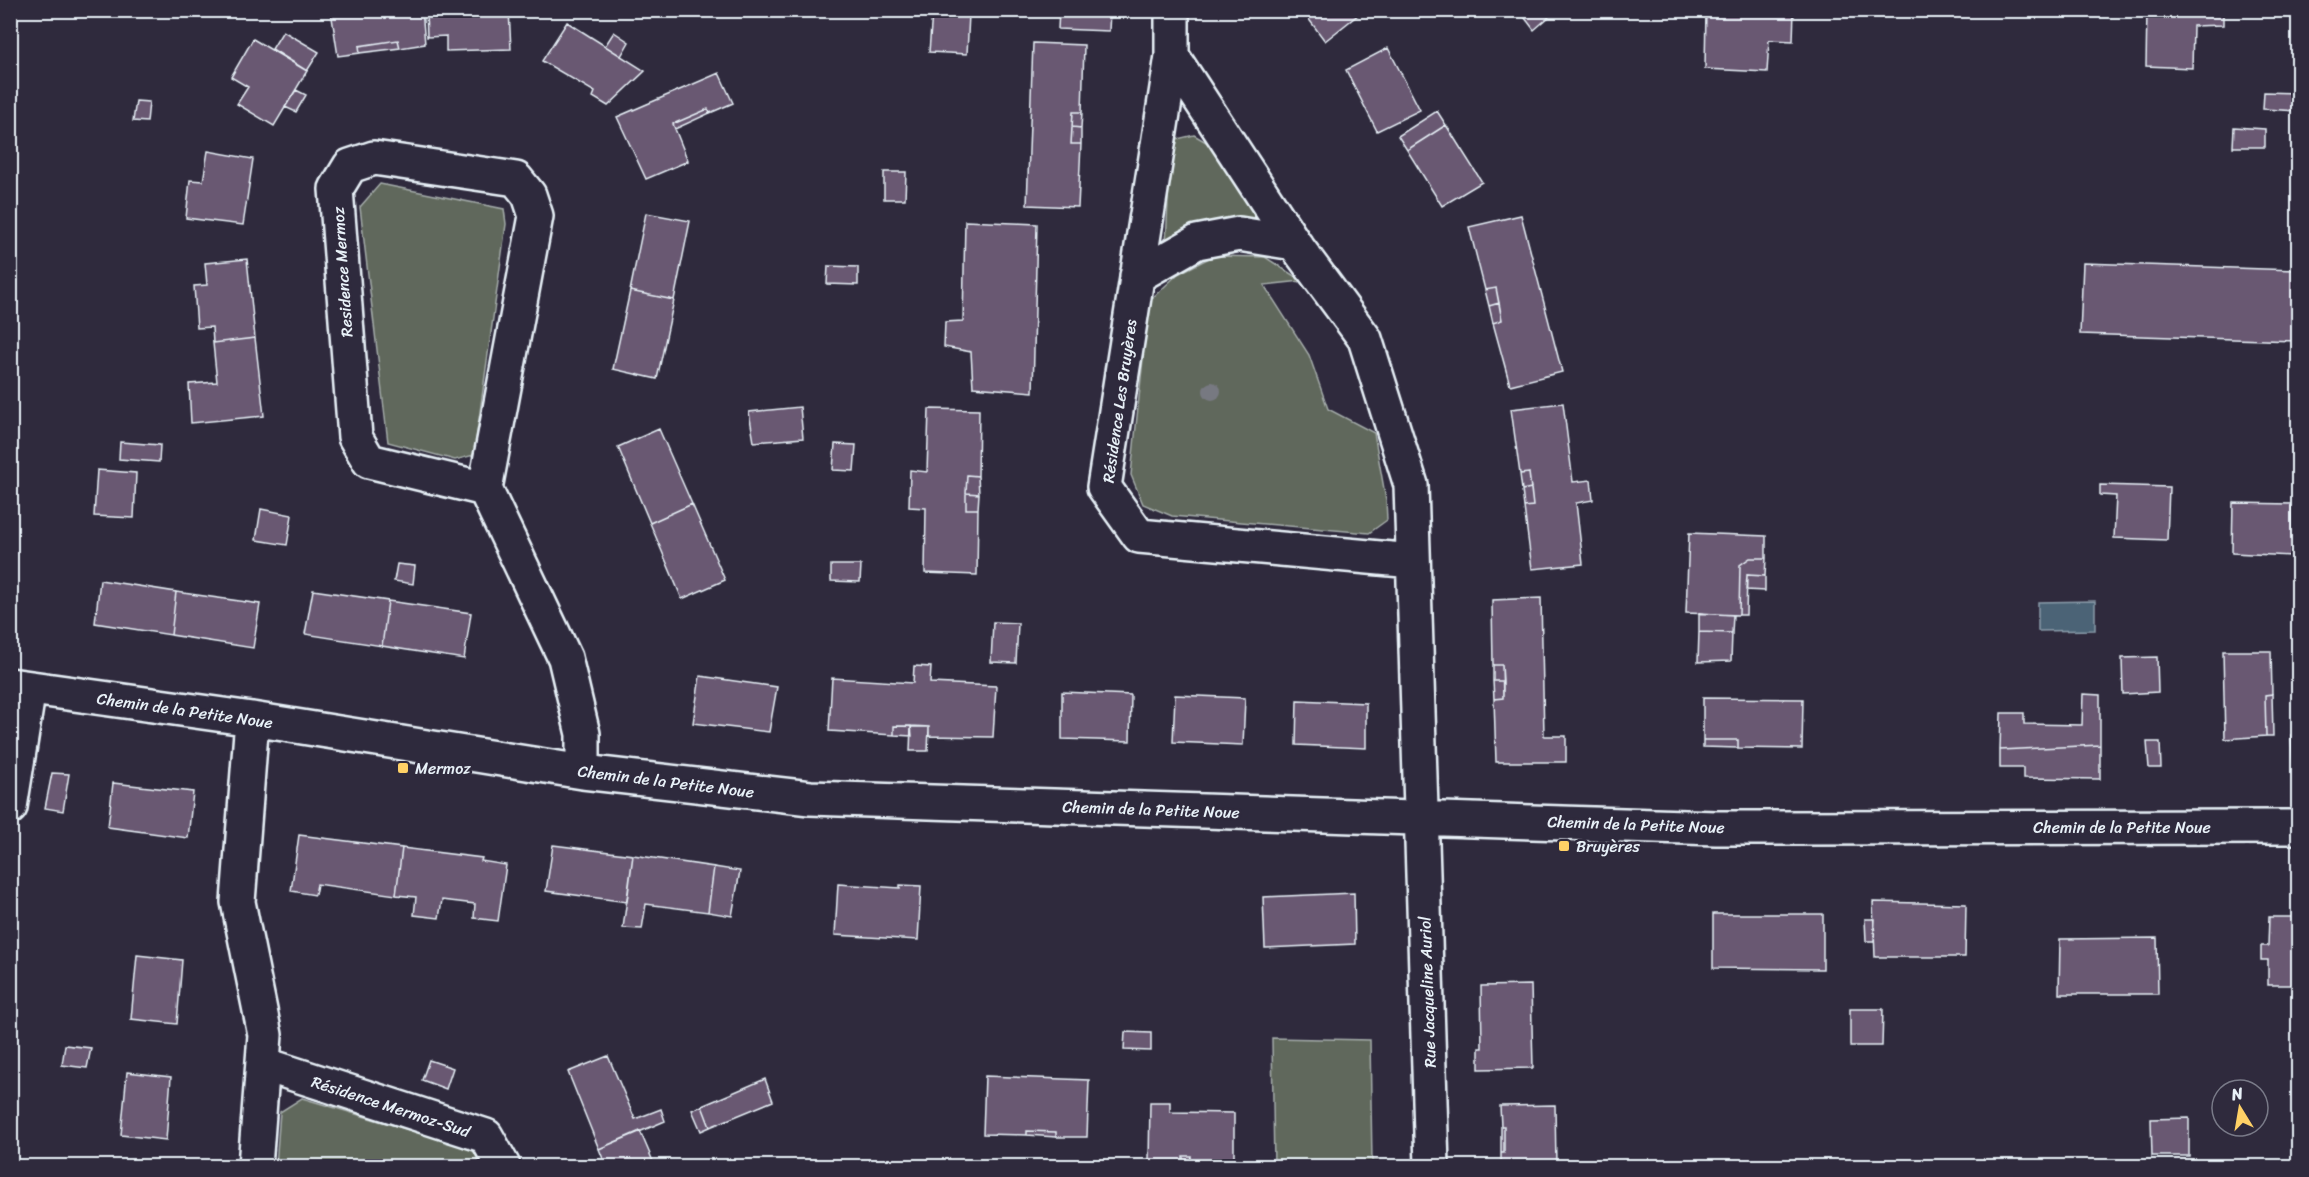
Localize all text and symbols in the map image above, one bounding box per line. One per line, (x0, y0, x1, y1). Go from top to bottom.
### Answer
street label: Residence Mermoz (323, 205, 362, 338)
street label: Résidence Les Bruyères (1094, 317, 1145, 485)
street label: Chemin de la Petite Noue (95, 684, 275, 737)
place label: Mermoz (415, 754, 471, 783)
street label: Chemin de la Petite Noue (576, 756, 756, 807)
marker: Mermoz (396, 761, 410, 775)
street label: Chemin de la Petite Noue (1062, 792, 1240, 827)
street label: Chemin de la Petite Noue (1547, 807, 1725, 842)
street label: Chemin de la Petite Noue (2033, 813, 2211, 842)
place label: Bruyères (1576, 832, 1641, 861)
marker: Bruyères (1557, 839, 1571, 853)
street label: Rue Jacqueline Auriol (1410, 915, 1445, 1068)
street label: Résidence Mermoz-Sud (308, 1067, 475, 1146)
north arrow (2210, 1078, 2270, 1138)
text: N (2228, 1078, 2246, 1109)

